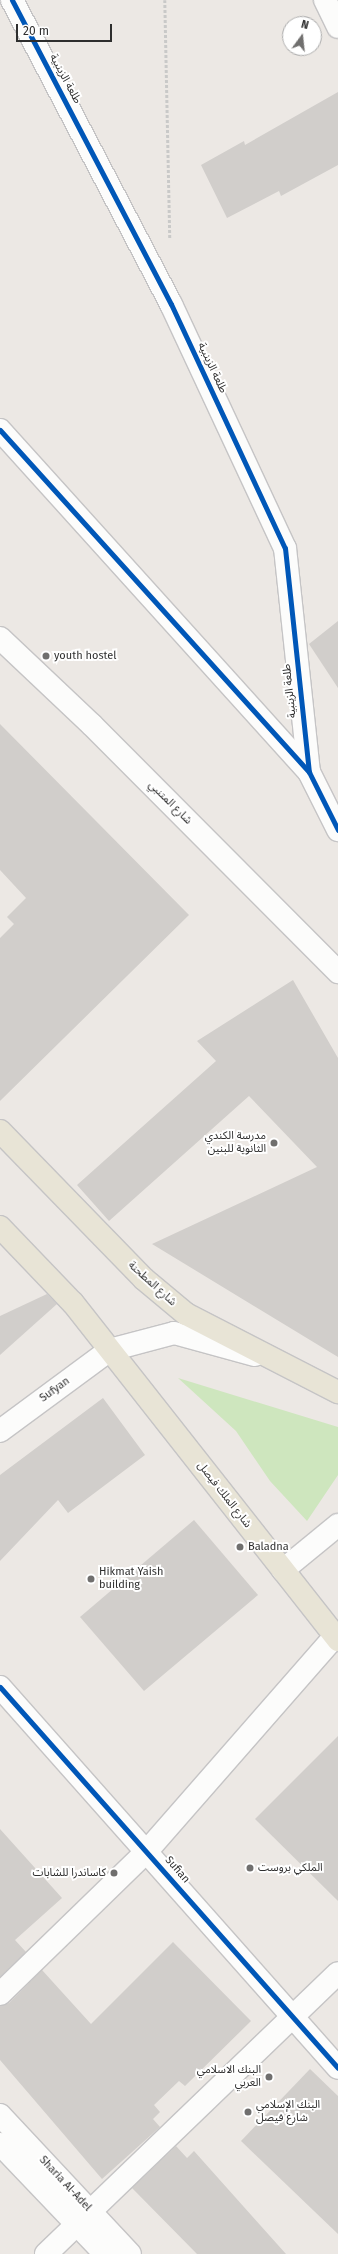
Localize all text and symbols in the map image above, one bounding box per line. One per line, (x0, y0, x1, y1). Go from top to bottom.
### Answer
scale bar (18, 16, 114, 42)
north arrow (282, 16, 322, 56)
text: N (300, 18, 310, 32)
text: 20 m (23, 24, 49, 38)
street label: طلعة الزينبية (46, 52, 84, 106)
street label: طلعة الزينبية (194, 341, 230, 395)
place label: youth hostel (54, 649, 117, 663)
marker: youth hostel (41, 651, 51, 661)
street label: طلعة الزينبية (281, 663, 299, 719)
street label: شارع المتنبي (146, 779, 194, 827)
place label: مدرسة الكندي الثانوية للبنين (205, 1130, 266, 1156)
marker: مدرسة الكندي الثانوية للبنين (269, 1138, 279, 1148)
street label: شارع المطحنة (125, 1259, 179, 1309)
street label: Sufyan (37, 1375, 73, 1405)
street label: شارع الملك فيصل (194, 1459, 254, 1531)
place label: Baladna (248, 1540, 289, 1554)
marker: Baladna (235, 1542, 245, 1552)
place label: Hikmat Yaish building (99, 1566, 163, 1592)
marker: Hikmat Yaish building (86, 1574, 96, 1584)
street label: Sufian (162, 1854, 192, 1886)
place label: الملكي بروست (258, 1861, 323, 1875)
marker: الملكي بروست (245, 1863, 255, 1873)
place label: كاساندرا للشابات (33, 1866, 106, 1880)
marker: كاساندرا للشابات (109, 1868, 119, 1878)
place label: البنك الاسلامي العربي (197, 2064, 261, 2090)
marker: البنك الاسلامي العربي (264, 2072, 274, 2082)
place label: البنك الإسلامي شارع فيصل (256, 2099, 320, 2125)
marker: البنك الإسلامي شارع فيصل (243, 2107, 253, 2117)
street label: Sharia Al-Adel (36, 2154, 94, 2214)

